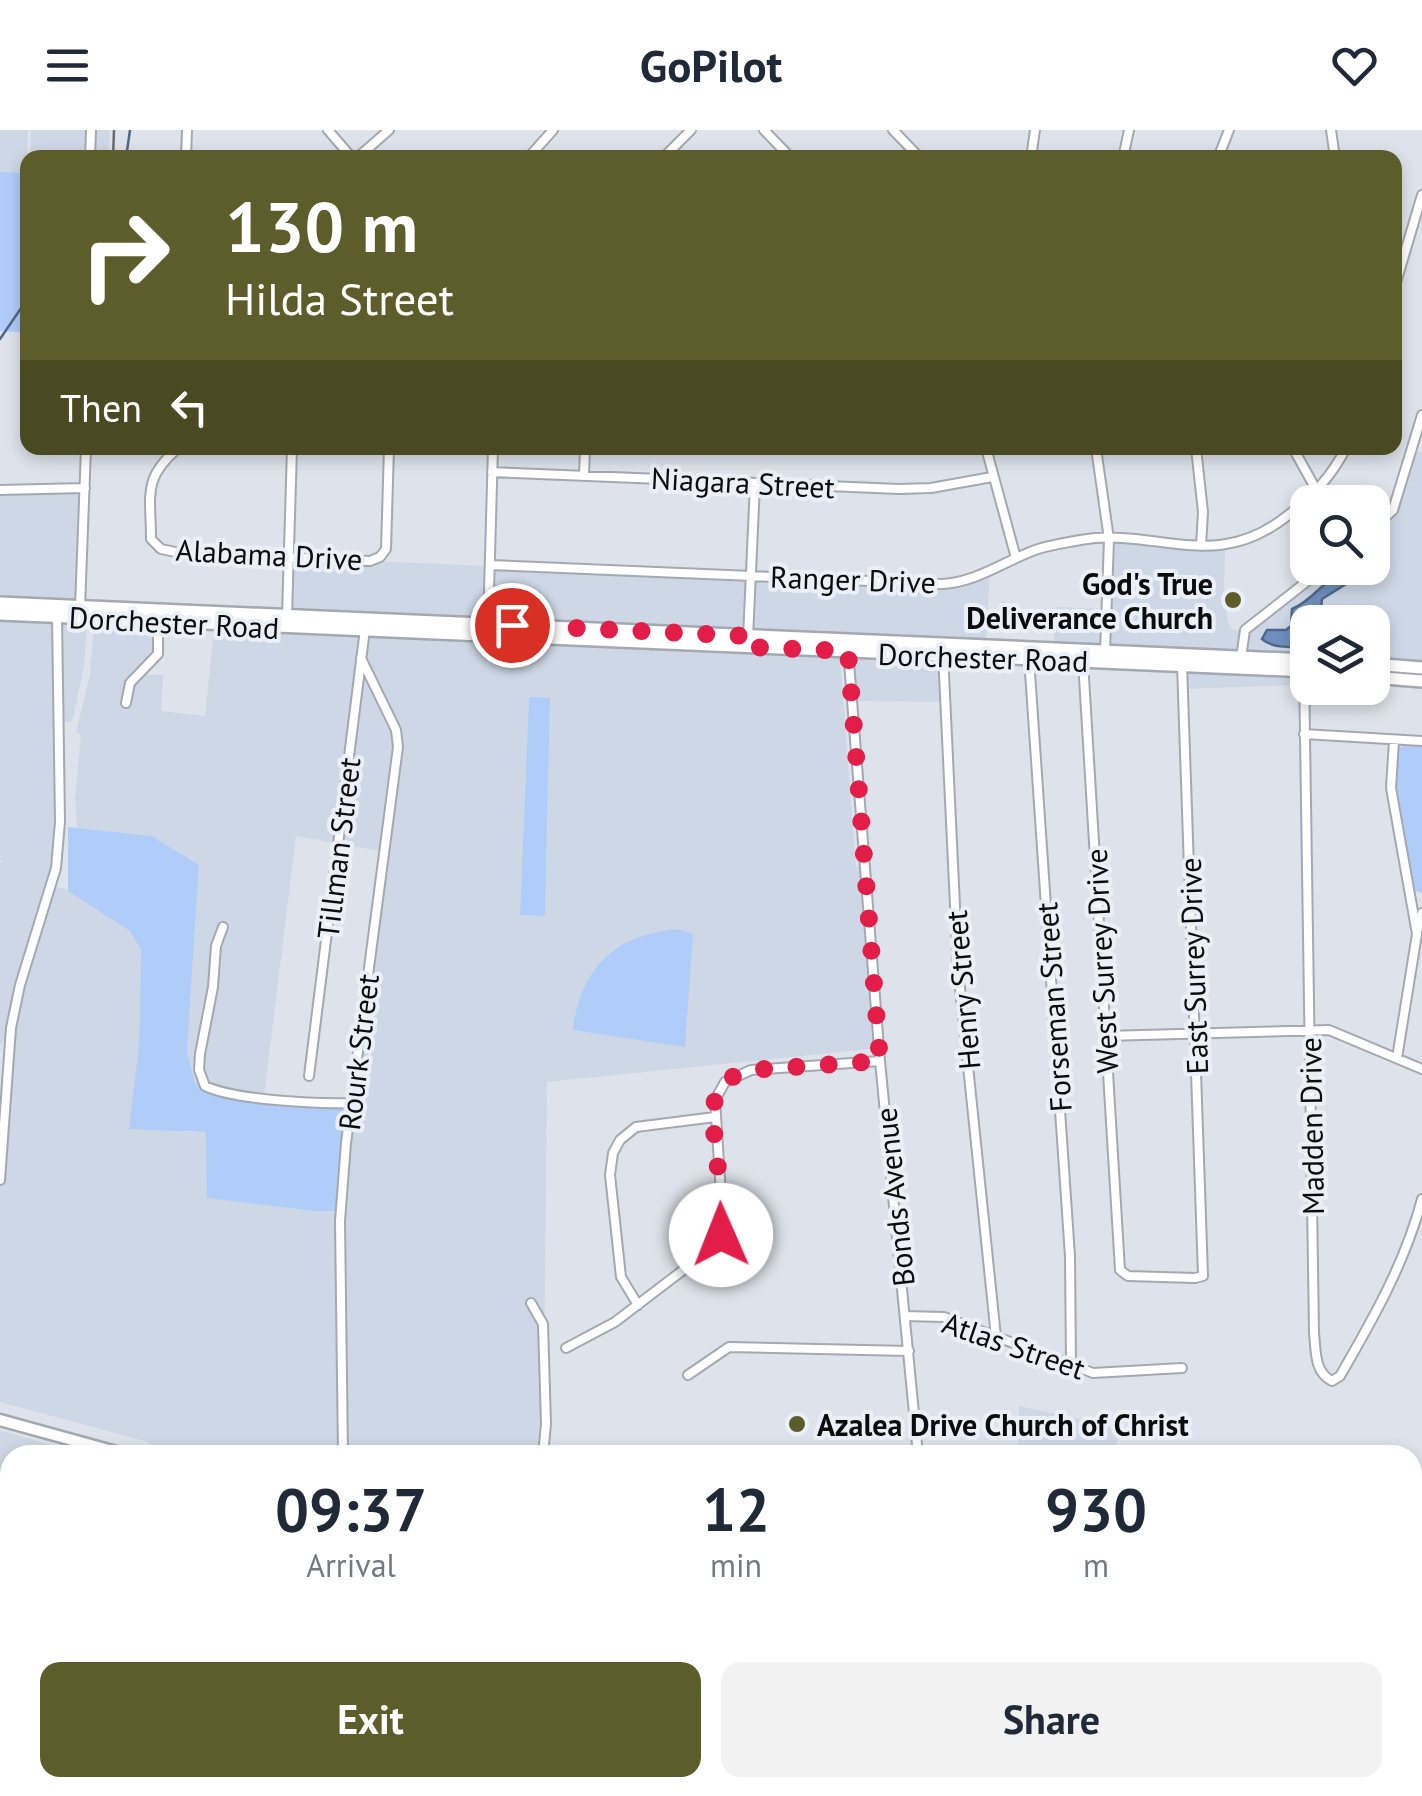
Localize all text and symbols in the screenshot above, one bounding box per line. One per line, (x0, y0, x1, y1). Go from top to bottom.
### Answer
text: GoPilot (640, 36, 782, 94)
icon: menu (40, 38, 95, 93)
icon: heart (1327, 38, 1382, 93)
text: 130 m (225, 181, 418, 271)
icon: right (60, 190, 190, 320)
text: Hilda Street (225, 269, 454, 327)
icon: left (162, 380, 217, 435)
text: Then (60, 383, 142, 432)
street label: Niagara Street (650, 458, 836, 506)
map controls (1290, 485, 1390, 705)
button: search (1290, 485, 1390, 585)
street label: Alabama Drive (175, 530, 363, 578)
street label: Ranger Drive (770, 557, 936, 601)
place label: God's True Deliverance Church (966, 564, 1213, 637)
pin (470, 583, 555, 668)
marker: God's True Deliverance Church (1222, 589, 1244, 611)
street label: Dorchester Road (68, 597, 280, 647)
icon: arrive (485, 598, 540, 653)
button: layers (1290, 605, 1390, 705)
street label: Dorchester Road (877, 634, 1089, 680)
street label: Tillman Street (308, 755, 368, 941)
street label: West Surrey Drive (1076, 848, 1126, 1074)
street label: East Surrey Drive (1170, 857, 1216, 1075)
street label: Forseman Street (1026, 901, 1080, 1113)
street label: Henry Street (936, 909, 988, 1071)
street label: Rourk Street (329, 972, 387, 1132)
street label: Madden Drive (1290, 1037, 1332, 1215)
street label: Bonds Avenue (865, 1106, 923, 1288)
position arrow (669, 1183, 773, 1287)
street label: Atlas Street (938, 1302, 1090, 1388)
place label: Azalea Drive Church of Christ (817, 1405, 1189, 1444)
marker: Azalea Drive Church of Christ (786, 1413, 808, 1435)
text: 09:37 (275, 1470, 427, 1548)
text: 12 (702, 1470, 770, 1548)
text: 930 (1045, 1470, 1147, 1548)
text: Arrival (306, 1544, 396, 1586)
text: min (710, 1544, 762, 1586)
text: m (1083, 1544, 1109, 1586)
button: Exit (40, 1662, 701, 1777)
button: Share (721, 1662, 1382, 1777)

